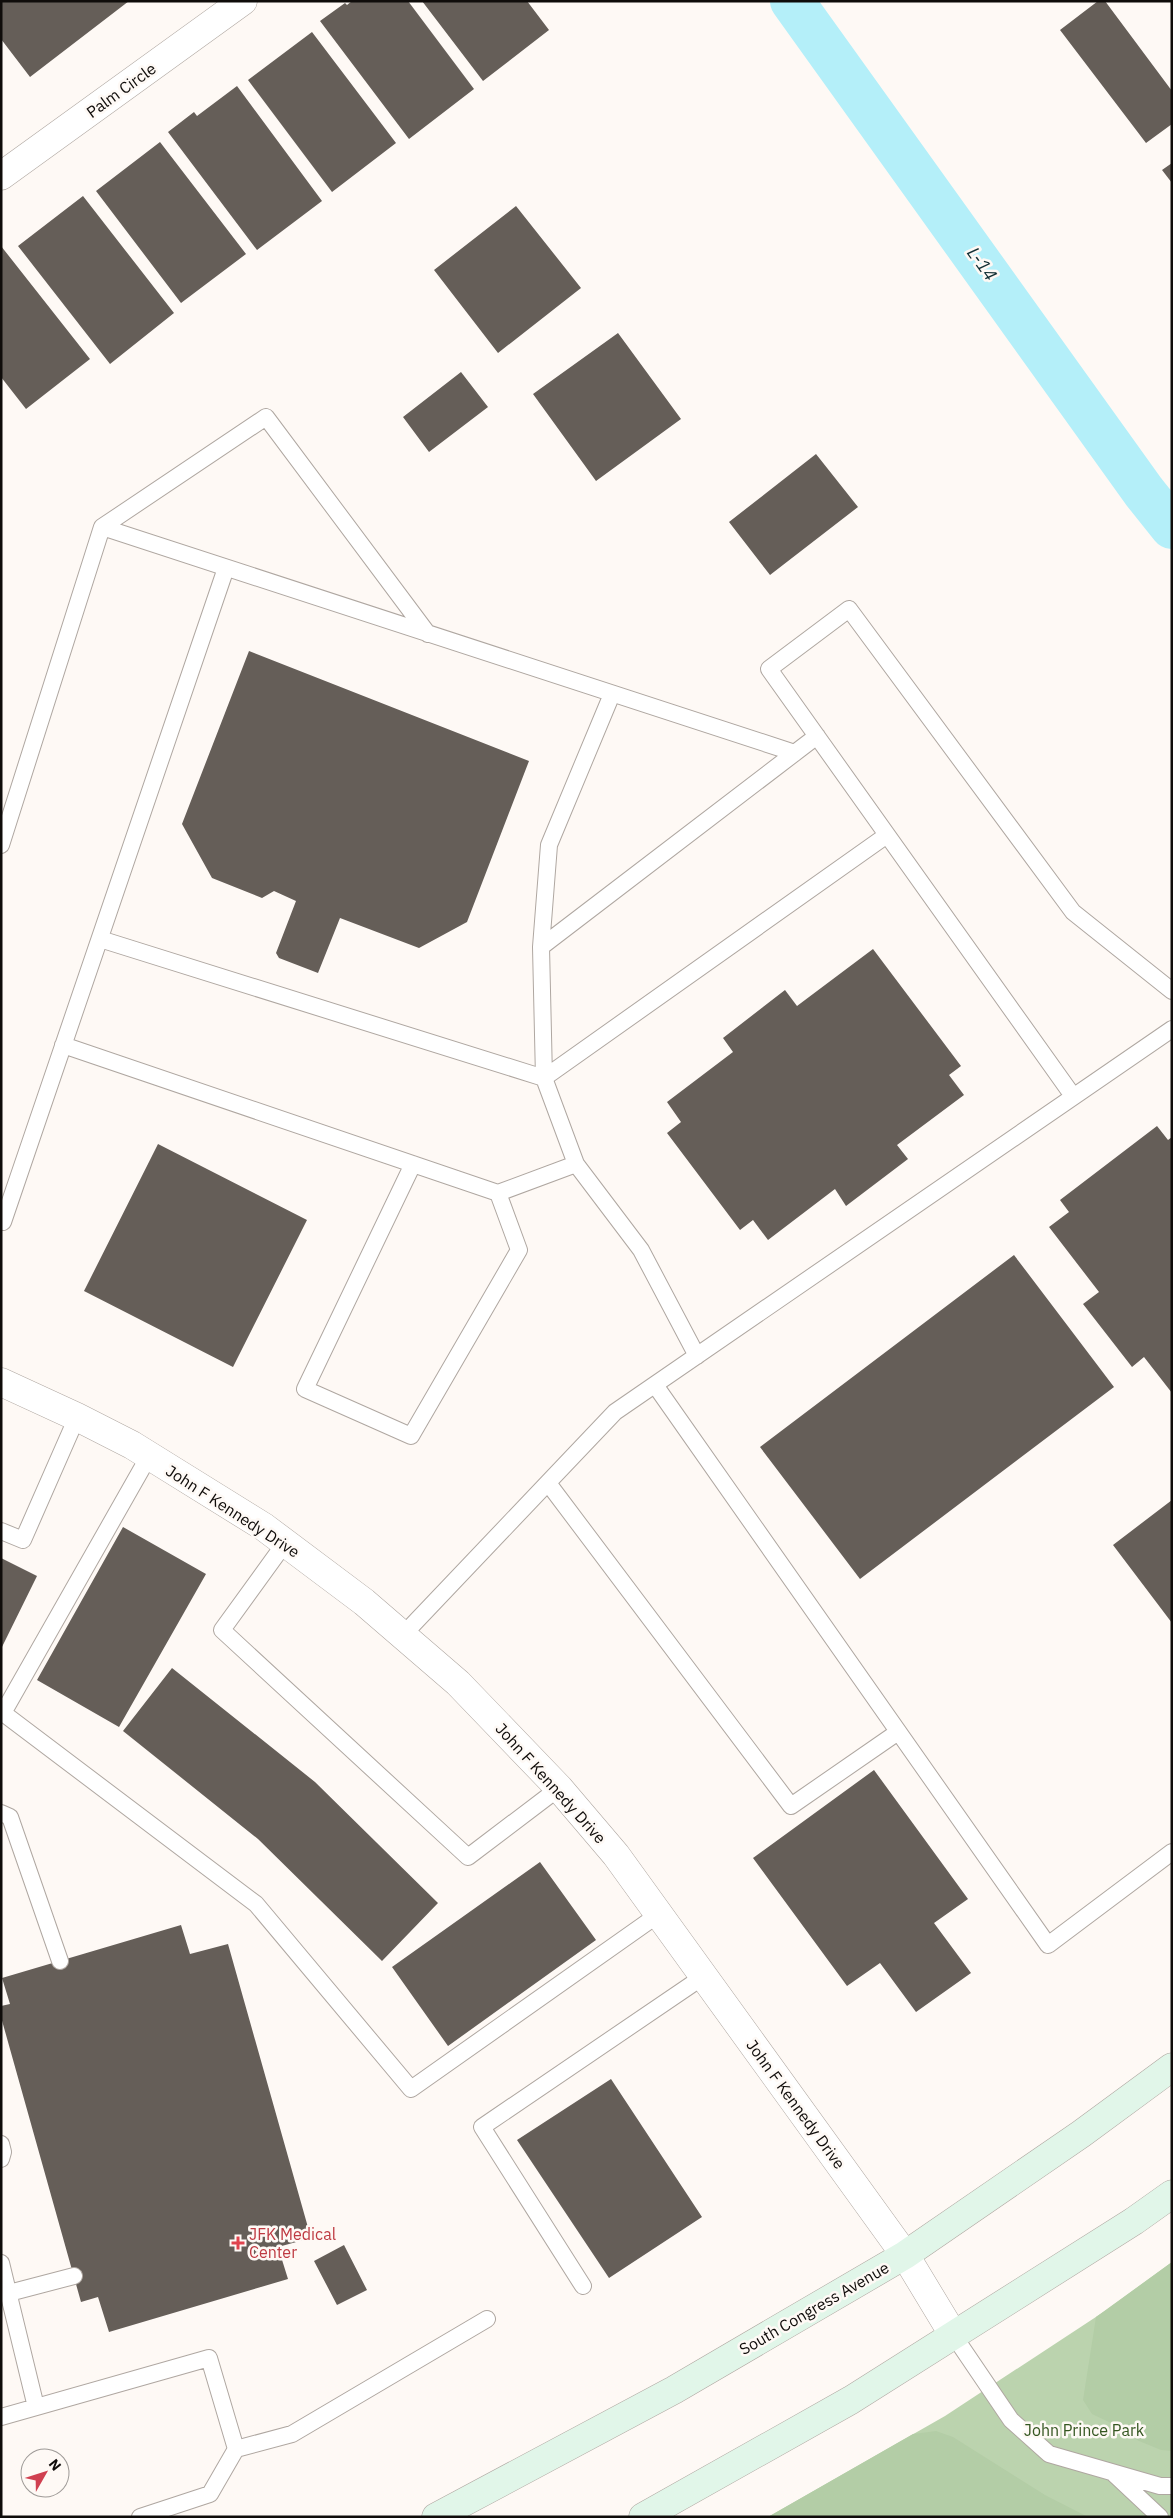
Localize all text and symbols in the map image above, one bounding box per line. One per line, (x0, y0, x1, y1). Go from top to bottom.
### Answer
street label: Palm Circle (82, 58, 160, 122)
water label: L-14 (962, 242, 1002, 285)
street label: John F Kennedy Drive (162, 1460, 304, 1562)
street label: John F Kennedy Drive (492, 1719, 611, 1848)
street label: John F Kennedy Drive (742, 2035, 850, 2173)
place label: JFK Medical Center (249, 2224, 336, 2262)
marker: JFK Medical Center (231, 2236, 245, 2250)
street label: South Congress Avenue (736, 2257, 893, 2359)
park label: John Prince Park (1024, 2420, 1145, 2440)
north arrow (20, 2448, 70, 2498)
text: N (45, 2455, 65, 2474)

